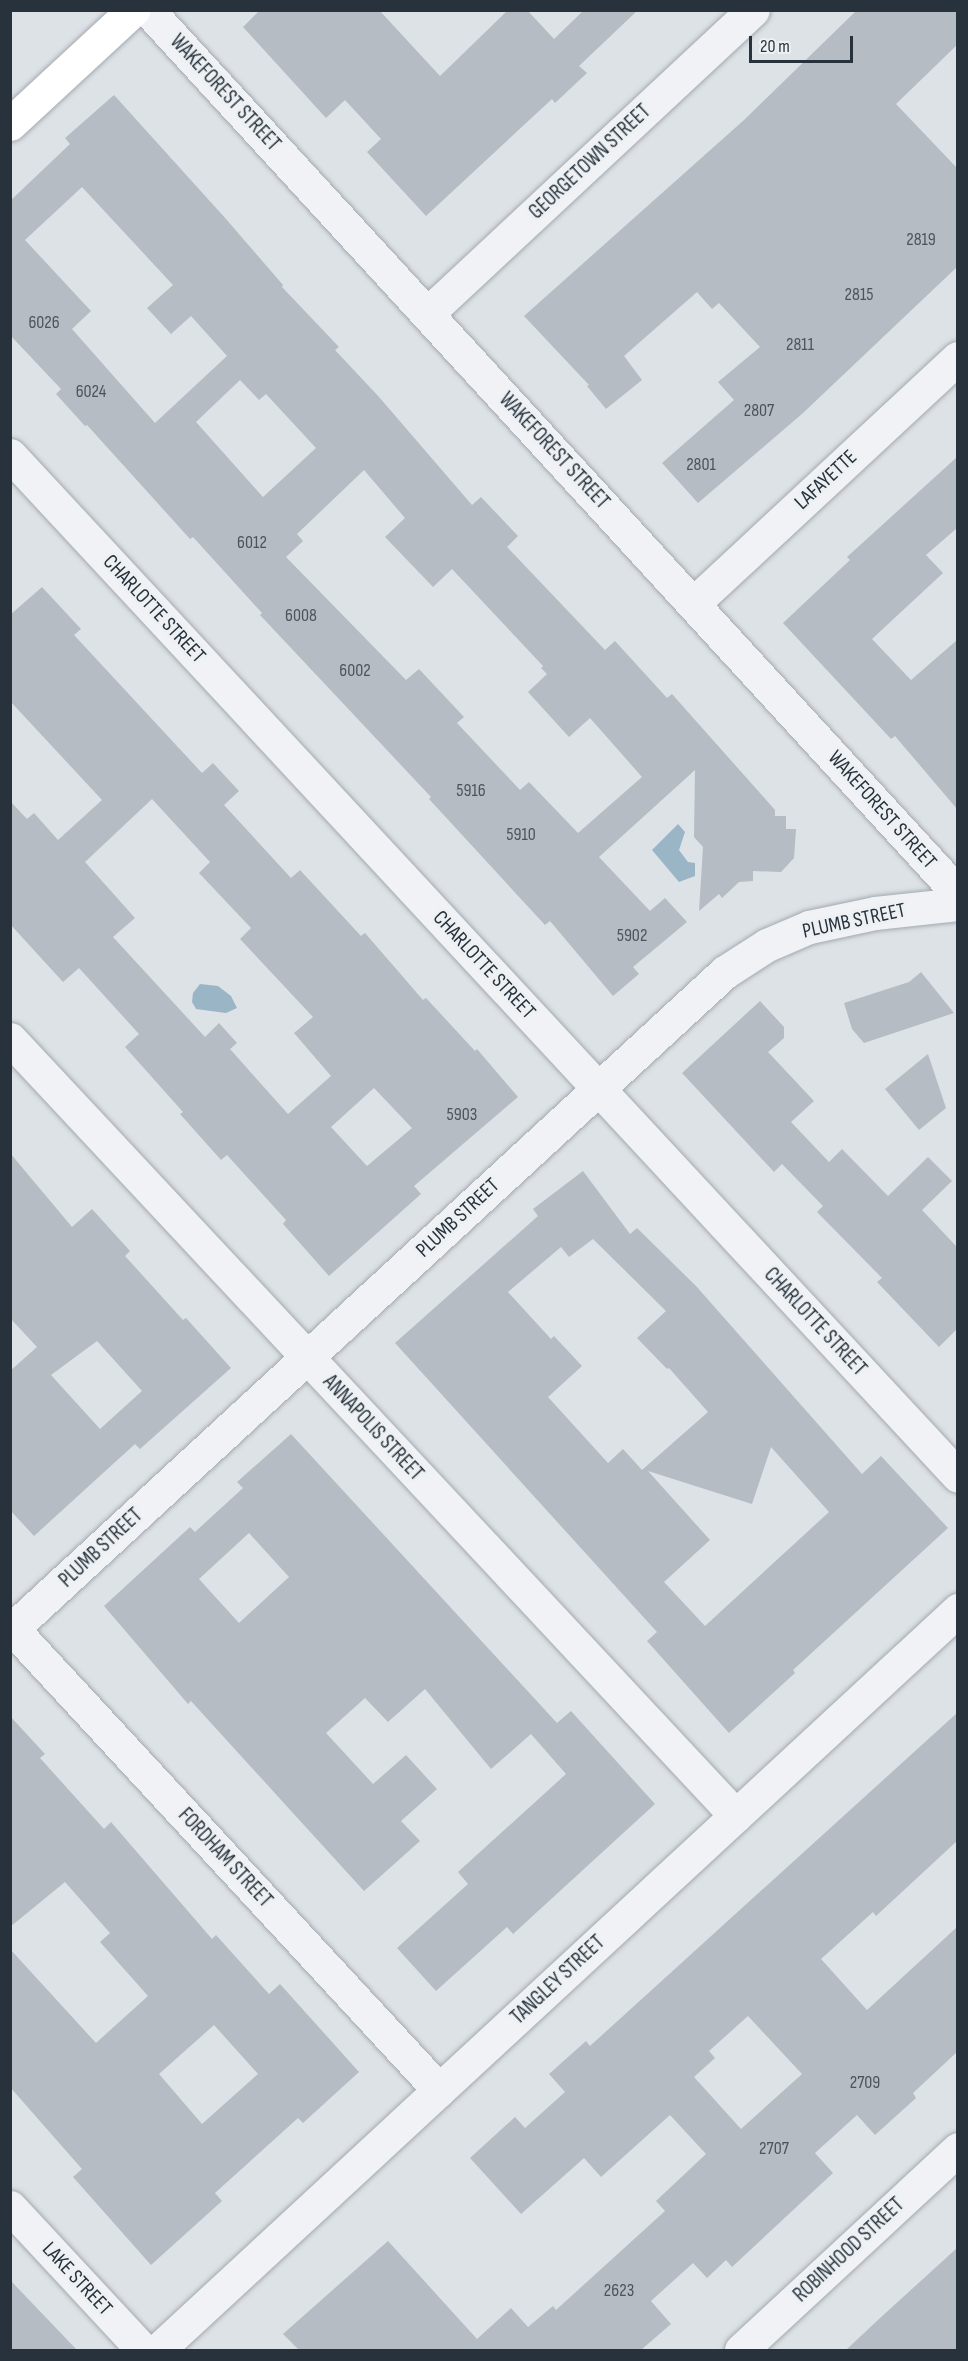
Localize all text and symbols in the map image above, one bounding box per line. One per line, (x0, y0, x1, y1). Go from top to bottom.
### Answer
scale bar (752, 24, 856, 62)
street label: WAKEFOREST STREET (164, 29, 286, 157)
text: 20 m (760, 36, 790, 57)
street label: GEORGETOWN STREET (524, 99, 656, 225)
house number: 2819 (906, 229, 936, 251)
house number: 2815 (845, 284, 873, 306)
house number: 6026 (28, 312, 60, 334)
house number: 2811 (786, 334, 814, 356)
house number: 6024 (76, 381, 106, 403)
street label: WAKEFOREST STREET (493, 387, 615, 515)
house number: 2807 (744, 400, 774, 422)
street label: LAFAYETTE (790, 445, 862, 515)
house number: 2801 (686, 454, 716, 476)
house number: 6012 (237, 532, 267, 554)
street label: CHARLOTTE STREET (97, 550, 211, 668)
house number: 6008 (285, 605, 317, 627)
house number: 6002 (339, 660, 371, 682)
street label: WAKEFOREST STREET (822, 746, 942, 874)
house number: 5916 (456, 780, 486, 802)
house number: 5910 (506, 824, 536, 846)
street label: PLUMB STREET (800, 898, 908, 944)
street label: CHARLOTTE STREET (427, 906, 541, 1024)
house number: 5902 (617, 925, 647, 947)
house number: 5903 (447, 1104, 477, 1126)
street label: PLUMB STREET (411, 1173, 505, 1263)
street label: CHARLOTTE STREET (758, 1263, 872, 1381)
street label: ANNAPOLIS STREET (317, 1370, 429, 1486)
street label: PLUMB STREET (54, 1503, 148, 1593)
street label: FORDHAM STREET (173, 1803, 277, 1913)
street label: TANGLEY STREET (506, 1930, 610, 2030)
house number: 2709 (850, 2072, 880, 2094)
house number: 2707 (759, 2138, 789, 2160)
street label: ROBINHOOD STREET (788, 2192, 910, 2308)
street label: LAKE STREET (37, 2237, 117, 2321)
house number: 2623 (604, 2280, 634, 2302)

